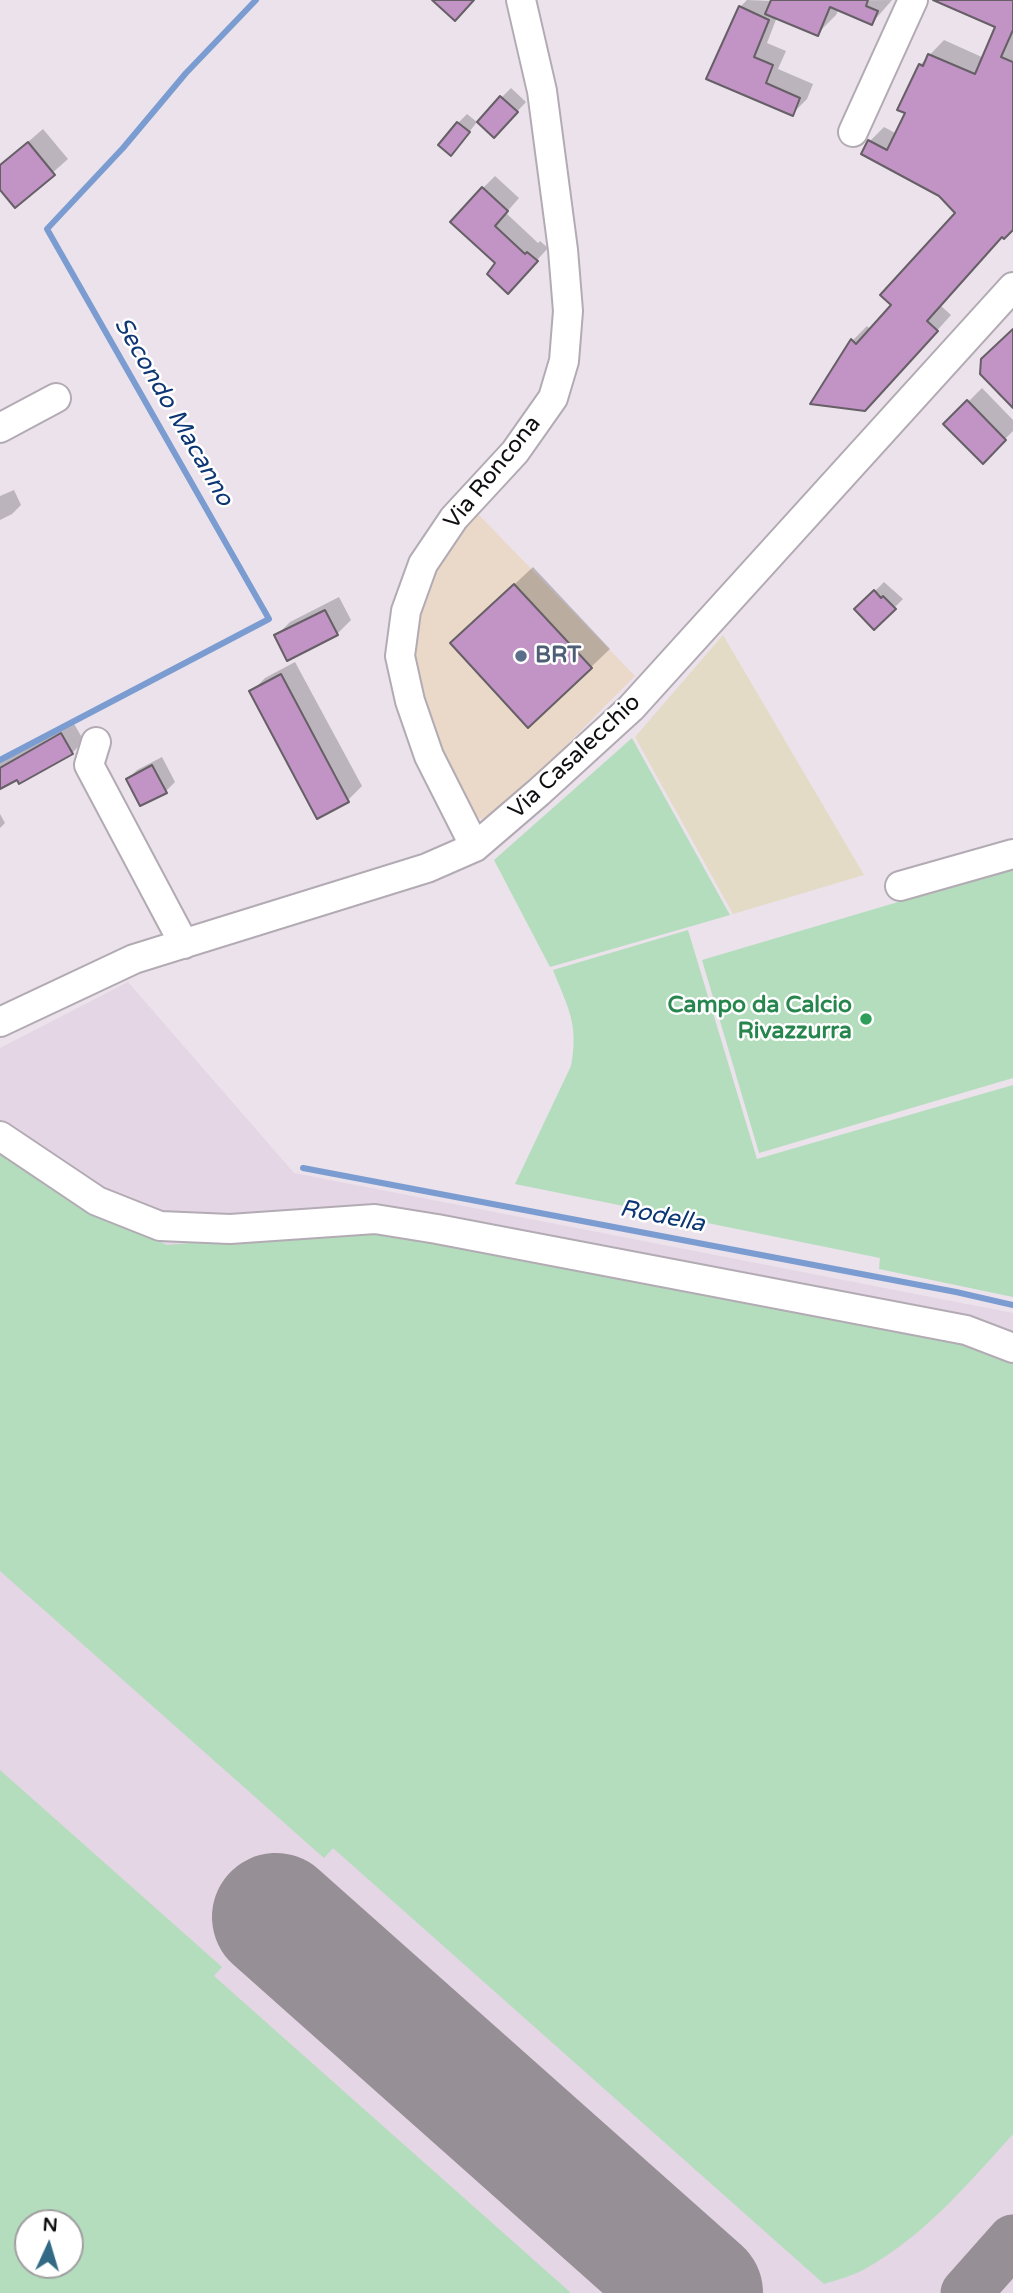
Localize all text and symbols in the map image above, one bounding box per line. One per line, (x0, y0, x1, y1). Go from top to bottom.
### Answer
water label: Secondo Macanno (107, 313, 239, 511)
street label: Via Roncona (439, 411, 547, 535)
place label: BRT (535, 642, 581, 670)
marker: BRT (513, 648, 529, 664)
street label: Via Casalecchio (503, 689, 647, 825)
place label: Campo da Calcio Rivazzurra (667, 992, 852, 1046)
marker: Campo da Calcio Rivazzurra (858, 1011, 874, 1027)
water label: Rodella (617, 1195, 707, 1239)
north arrow (14, 2209, 84, 2279)
text: N (42, 2214, 59, 2237)

